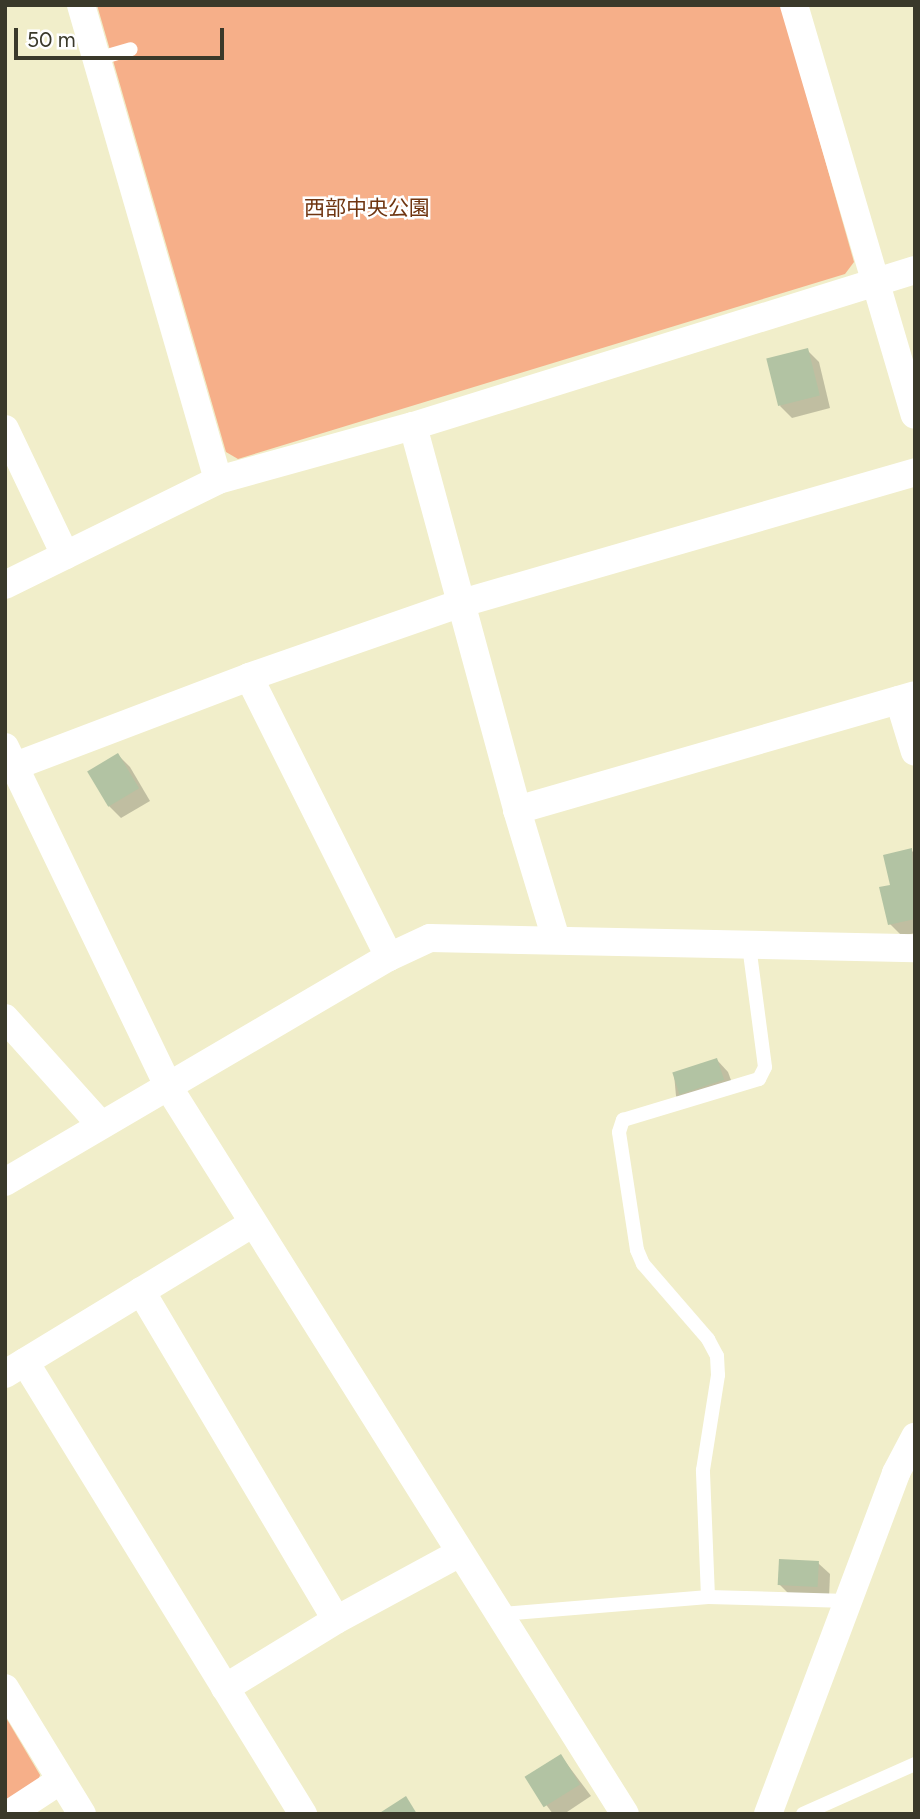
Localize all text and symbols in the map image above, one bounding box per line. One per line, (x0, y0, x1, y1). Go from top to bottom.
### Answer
scale bar (18, 14, 228, 58)
text: 50 m (27, 27, 76, 52)
park label: 西部中央公園 (304, 195, 430, 221)

